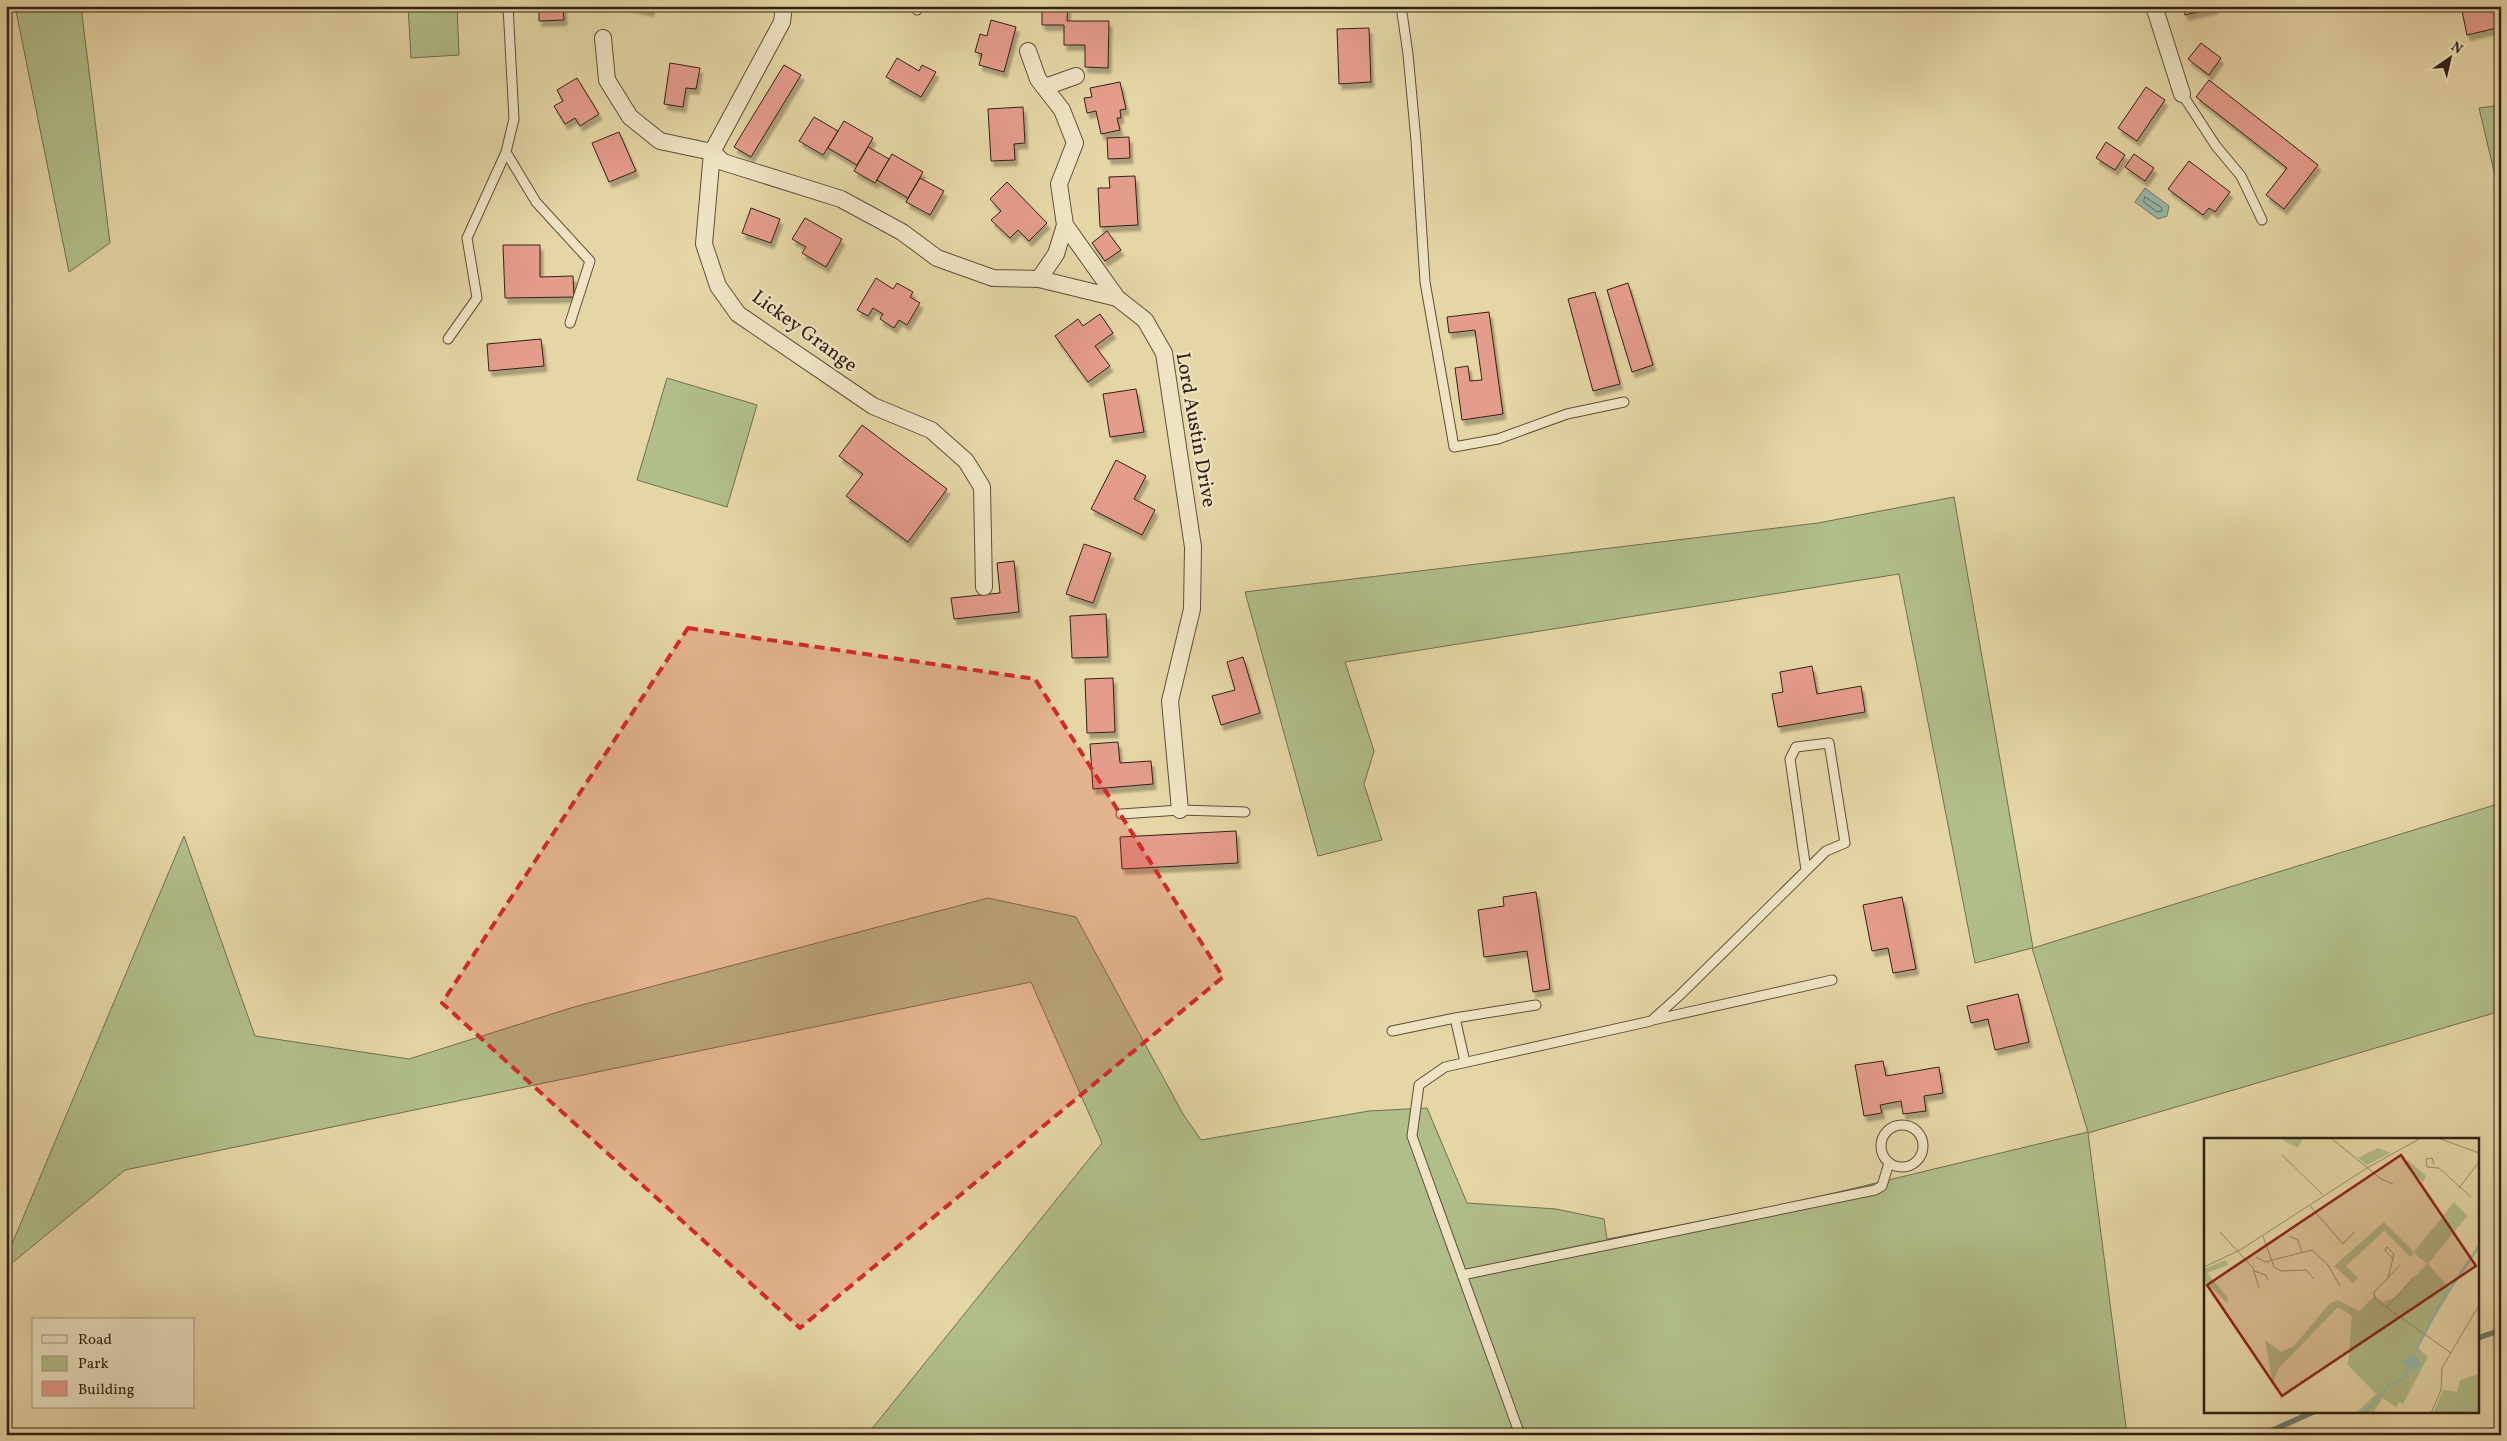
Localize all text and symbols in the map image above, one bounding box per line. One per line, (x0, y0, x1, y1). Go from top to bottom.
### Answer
north arrow (2424, 32, 2474, 82)
text: N (2447, 38, 2466, 59)
street label: Lickey Grange (745, 284, 863, 380)
street label: Lord Austin Drive (1168, 350, 1222, 510)
inset map (2204, 1138, 2480, 1414)
legend (32, 1318, 195, 1408)
text: Road (78, 1330, 112, 1351)
text: Park (78, 1354, 109, 1375)
text: Building (78, 1380, 135, 1401)

